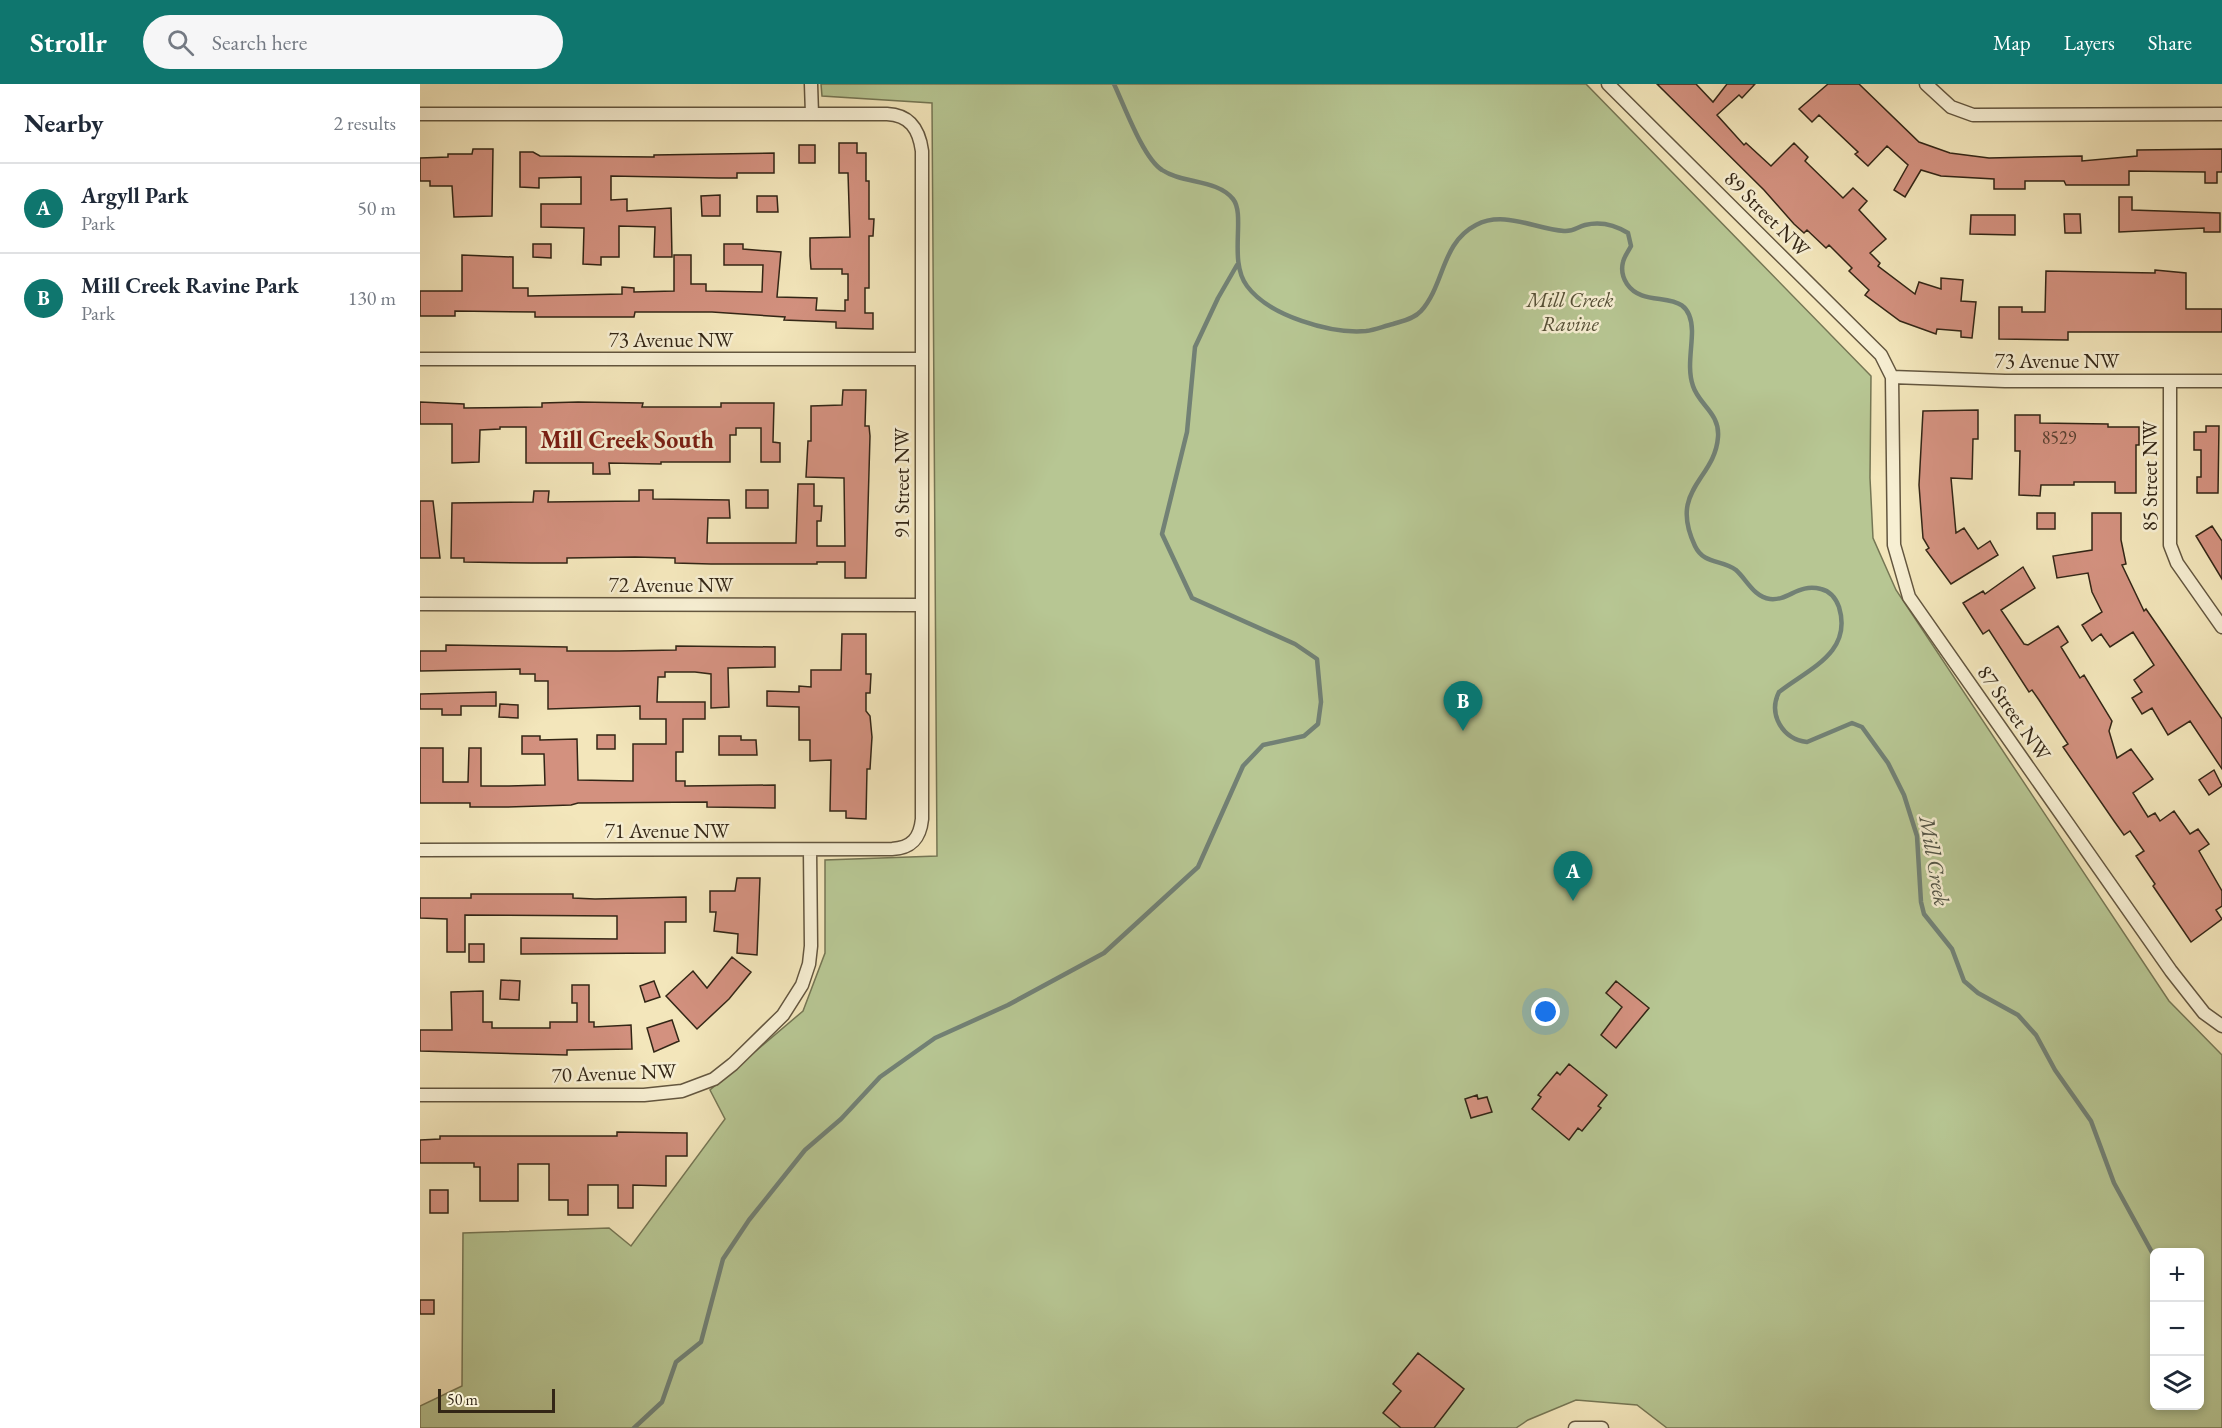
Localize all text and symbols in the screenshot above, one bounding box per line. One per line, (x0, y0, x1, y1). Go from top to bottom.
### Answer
search box (143, 15, 563, 69)
text: Strollr (30, 24, 107, 60)
icon: search (164, 26, 197, 59)
text: Search here (212, 28, 307, 57)
text: Map (1993, 29, 2031, 56)
text: Layers (2064, 29, 2115, 56)
text: Share (2148, 29, 2192, 56)
text: Nearby (24, 106, 104, 140)
text: 2 results (333, 110, 396, 136)
street label: 89 Street NW (1719, 165, 1817, 263)
text: Argyll Park (81, 181, 188, 210)
text: A (36, 195, 51, 221)
text: 50 m (357, 195, 396, 221)
text: Park (81, 210, 115, 236)
text: Mill Creek Ravine Park (81, 271, 299, 300)
text: B (37, 285, 50, 311)
text: 130 m (348, 285, 396, 311)
park label: Mill Creek Ravine (1525, 286, 1614, 337)
text: Park (81, 300, 115, 326)
street label: 73 Avenue NW (609, 326, 734, 353)
street label: 73 Avenue NW (1995, 347, 2120, 374)
street label: 85 Street NW (2136, 420, 2163, 531)
district label: Mill Creek South (540, 424, 714, 455)
house number: 8529 (2042, 426, 2077, 449)
street label: 91 Street NW (888, 427, 915, 538)
street label: 72 Avenue NW (609, 571, 734, 598)
street label: 87 Street NW (1972, 660, 2058, 766)
pin: B (1444, 682, 1482, 731)
water label: Mill Creek (1912, 812, 1957, 908)
street label: 71 Avenue NW (605, 817, 730, 844)
pin: A (1554, 852, 1592, 901)
your location (1531, 997, 1560, 1026)
street label: 70 Avenue NW (551, 1057, 678, 1088)
map controls (2150, 1248, 2204, 1410)
button: + (2150, 1248, 2204, 1302)
button: − (2150, 1302, 2204, 1356)
button: layers (2150, 1356, 2204, 1410)
scale bar (438, 1386, 555, 1414)
text: 50 m (447, 1389, 478, 1410)

